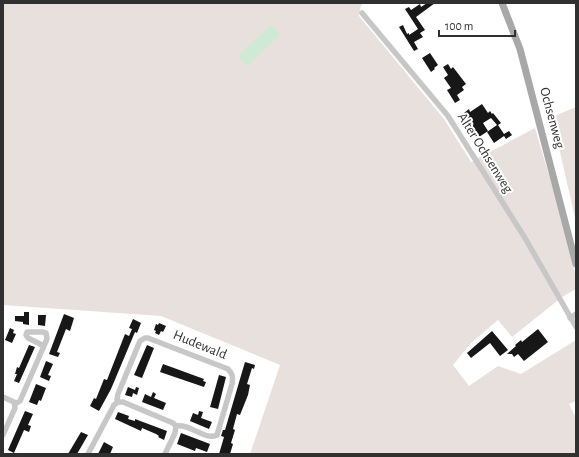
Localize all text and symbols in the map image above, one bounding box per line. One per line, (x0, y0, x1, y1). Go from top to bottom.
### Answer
scale bar (439, 12, 515, 38)
text: 100 m (445, 20, 473, 32)
street label: Ochsenweg (537, 86, 567, 150)
street label: Alter Ochsenweg (455, 110, 515, 196)
street label: Hudewald (171, 328, 229, 362)

